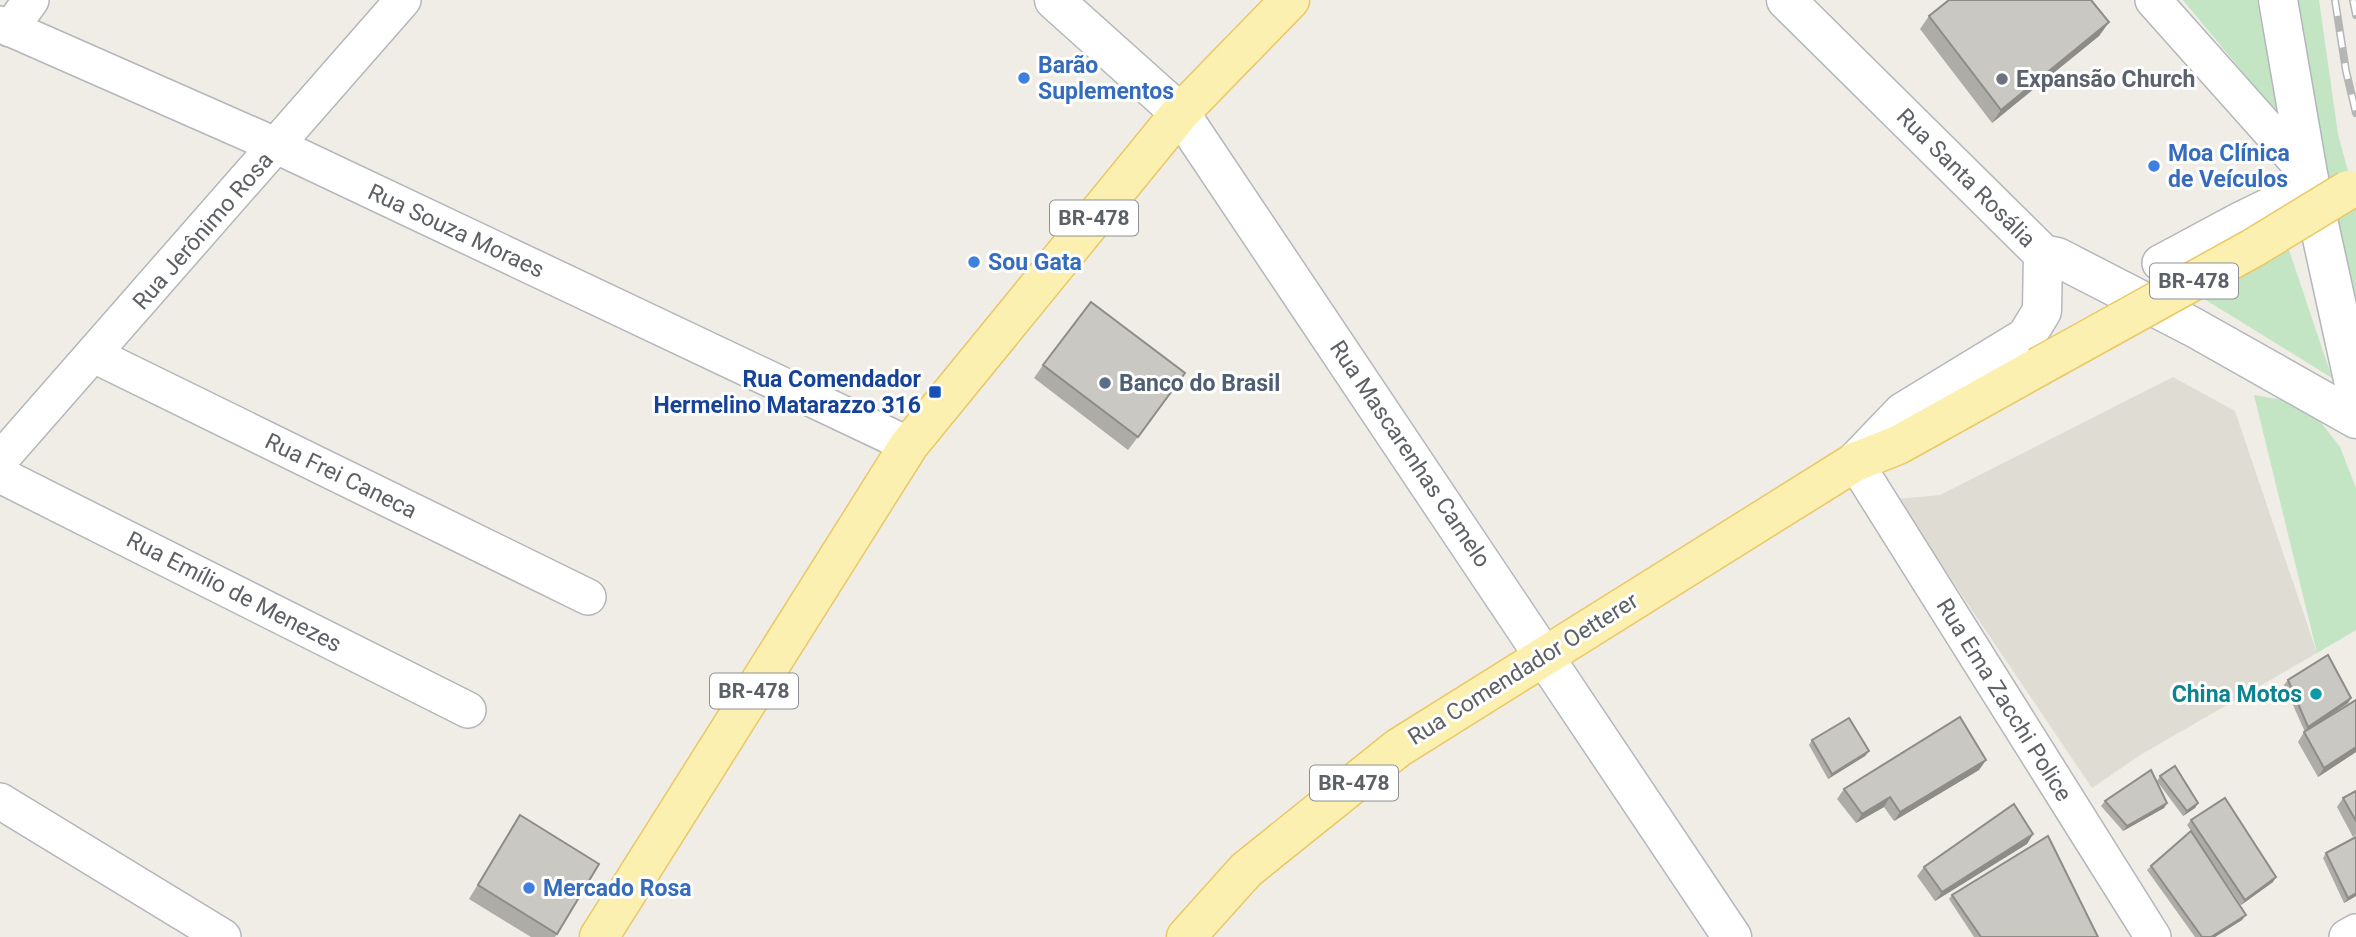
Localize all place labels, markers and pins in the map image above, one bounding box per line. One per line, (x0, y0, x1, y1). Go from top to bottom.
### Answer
place label: Barão Suplementos (1038, 52, 1174, 105)
place label: Expansão Church (2016, 66, 2196, 93)
marker: Barão Suplementos (1016, 70, 1032, 86)
marker: Expansão Church (1994, 71, 2010, 87)
place label: Moa Clínica de Veículos (2168, 140, 2290, 193)
marker: Moa Clínica de Veículos (2146, 158, 2162, 174)
place label: Sou Gata (988, 249, 1082, 276)
marker: Sou Gata (966, 254, 982, 270)
place label: Rua Comendador Hermelino Matarazzo 316 (653, 366, 922, 419)
place label: Banco do Brasil (1119, 370, 1280, 397)
marker: Banco do Brasil (1097, 375, 1113, 391)
marker: Rua Comendador Hermelino Matarazzo 316 (927, 384, 943, 400)
place label: China Motos (2172, 681, 2302, 708)
marker: China Motos (2308, 686, 2324, 702)
place label: Mercado Rosa (543, 875, 692, 902)
marker: Mercado Rosa (521, 880, 537, 896)

